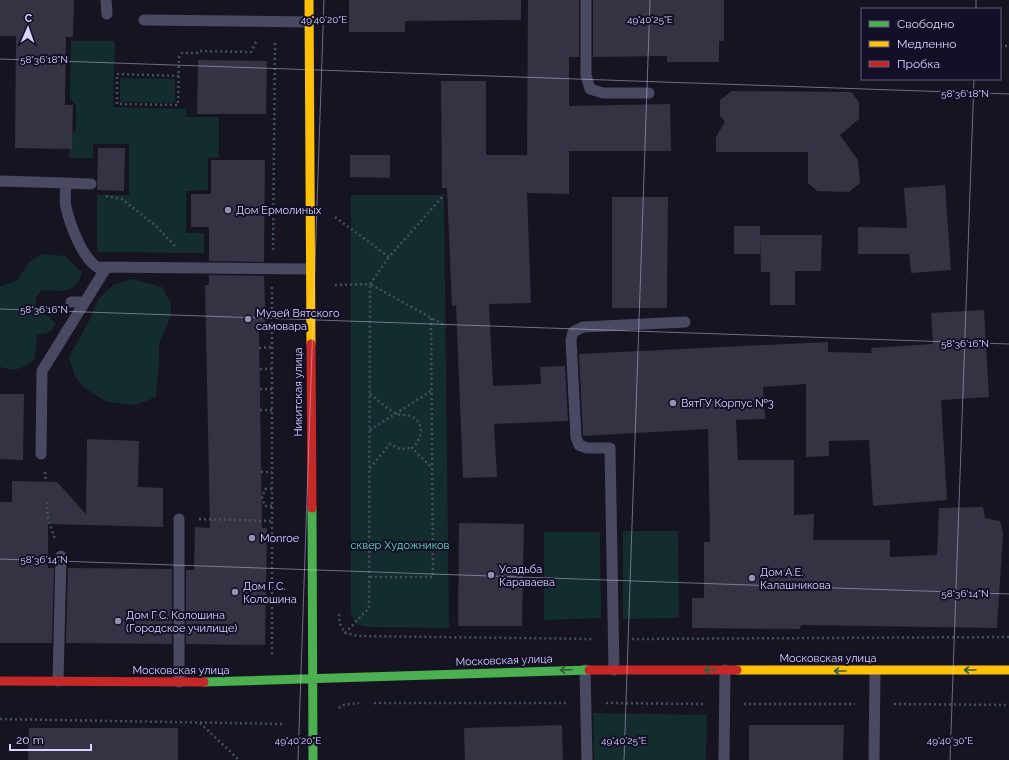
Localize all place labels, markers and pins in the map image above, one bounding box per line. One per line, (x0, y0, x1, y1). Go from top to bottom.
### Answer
place label: Дом Ермолиных (236, 204, 322, 217)
marker: Дом Ермолиных (223, 205, 233, 215)
place label: Музей Вятского самовара (256, 307, 340, 333)
marker: Музей Вятского самовара (243, 314, 253, 324)
place label: ВятГУ Корпус №3 (681, 397, 774, 410)
marker: ВятГУ Корпус №3 (668, 398, 678, 408)
place label: Monroe (260, 532, 300, 545)
marker: Monroe (247, 533, 257, 543)
place label: Усадьба Караваева (499, 563, 555, 589)
place label: Дом А.Е. Калашникова (760, 566, 831, 592)
marker: Усадьба Караваева (486, 570, 496, 580)
marker: Дом А.Е. Калашникова (747, 573, 757, 583)
place label: Дом Г.С. Колошина (243, 580, 297, 606)
marker: Дом Г.С. Колошина (230, 587, 240, 597)
place label: Дом Г.С. Колошина (Городское училище) (126, 609, 237, 635)
marker: Дом Г.С. Колошина (Городское училище) (113, 616, 123, 626)

